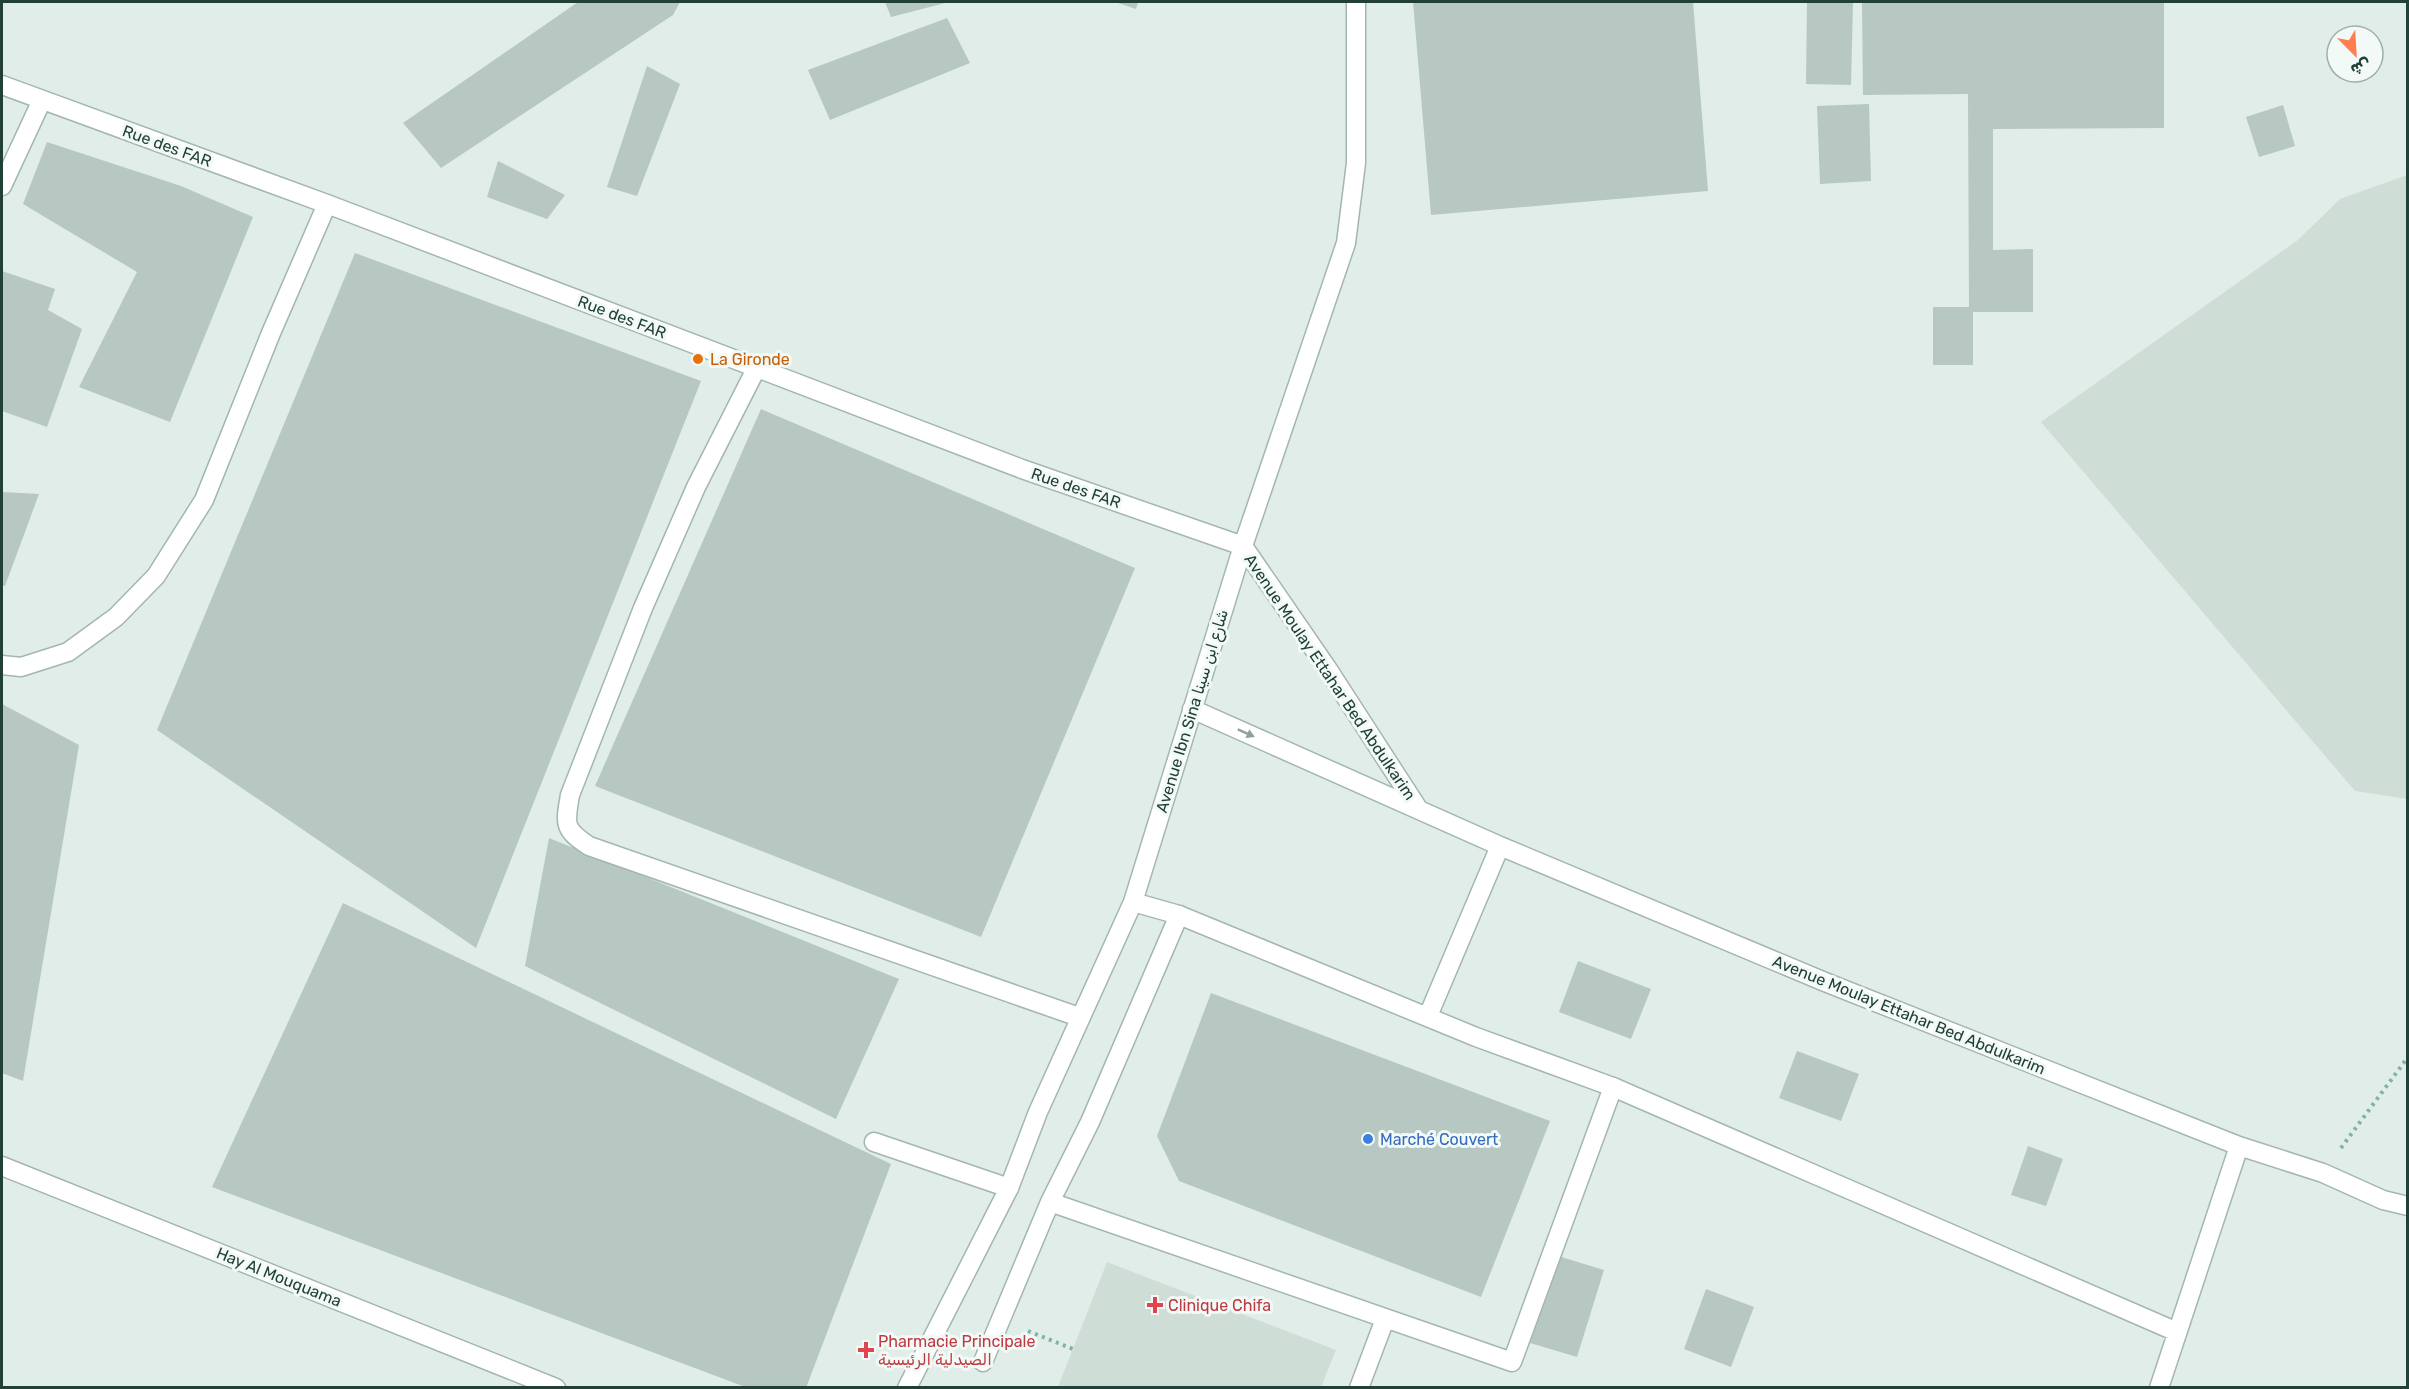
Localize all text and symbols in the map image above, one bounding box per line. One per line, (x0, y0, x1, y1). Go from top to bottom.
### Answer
north arrow (2325, 24, 2385, 84)
text: ش (2348, 54, 2374, 80)
street label: Rue des FAR (120, 121, 214, 171)
street label: Rue des FAR (575, 291, 669, 343)
place label: La Gironde (710, 350, 790, 369)
marker: La Gironde (691, 352, 705, 366)
street label: Rue des FAR (1029, 464, 1123, 512)
street label: Avenue Moulay Ettahar Bed Abdulkarim (1240, 550, 1420, 804)
street label: Avenue Ibn Sina شارع ابن سينا (1152, 607, 1234, 816)
one-way arrow (1237, 728, 1255, 738)
street label: Avenue Moulay Ettahar Bed Abdulkarim (1770, 951, 2048, 1079)
place label: Marché Couvert (1380, 1130, 1498, 1149)
marker: Marché Couvert (1361, 1132, 1375, 1146)
street label: Hay Al Mouquama (214, 1243, 344, 1311)
marker: Clinique Chifa (1146, 1296, 1164, 1314)
place label: Clinique Chifa (1168, 1296, 1271, 1315)
place label: Pharmacie Principale الصيدلية الرئيسية (878, 1332, 1035, 1370)
marker: Pharmacie Principale الصيدلية الرئيسية (859, 1343, 873, 1357)

